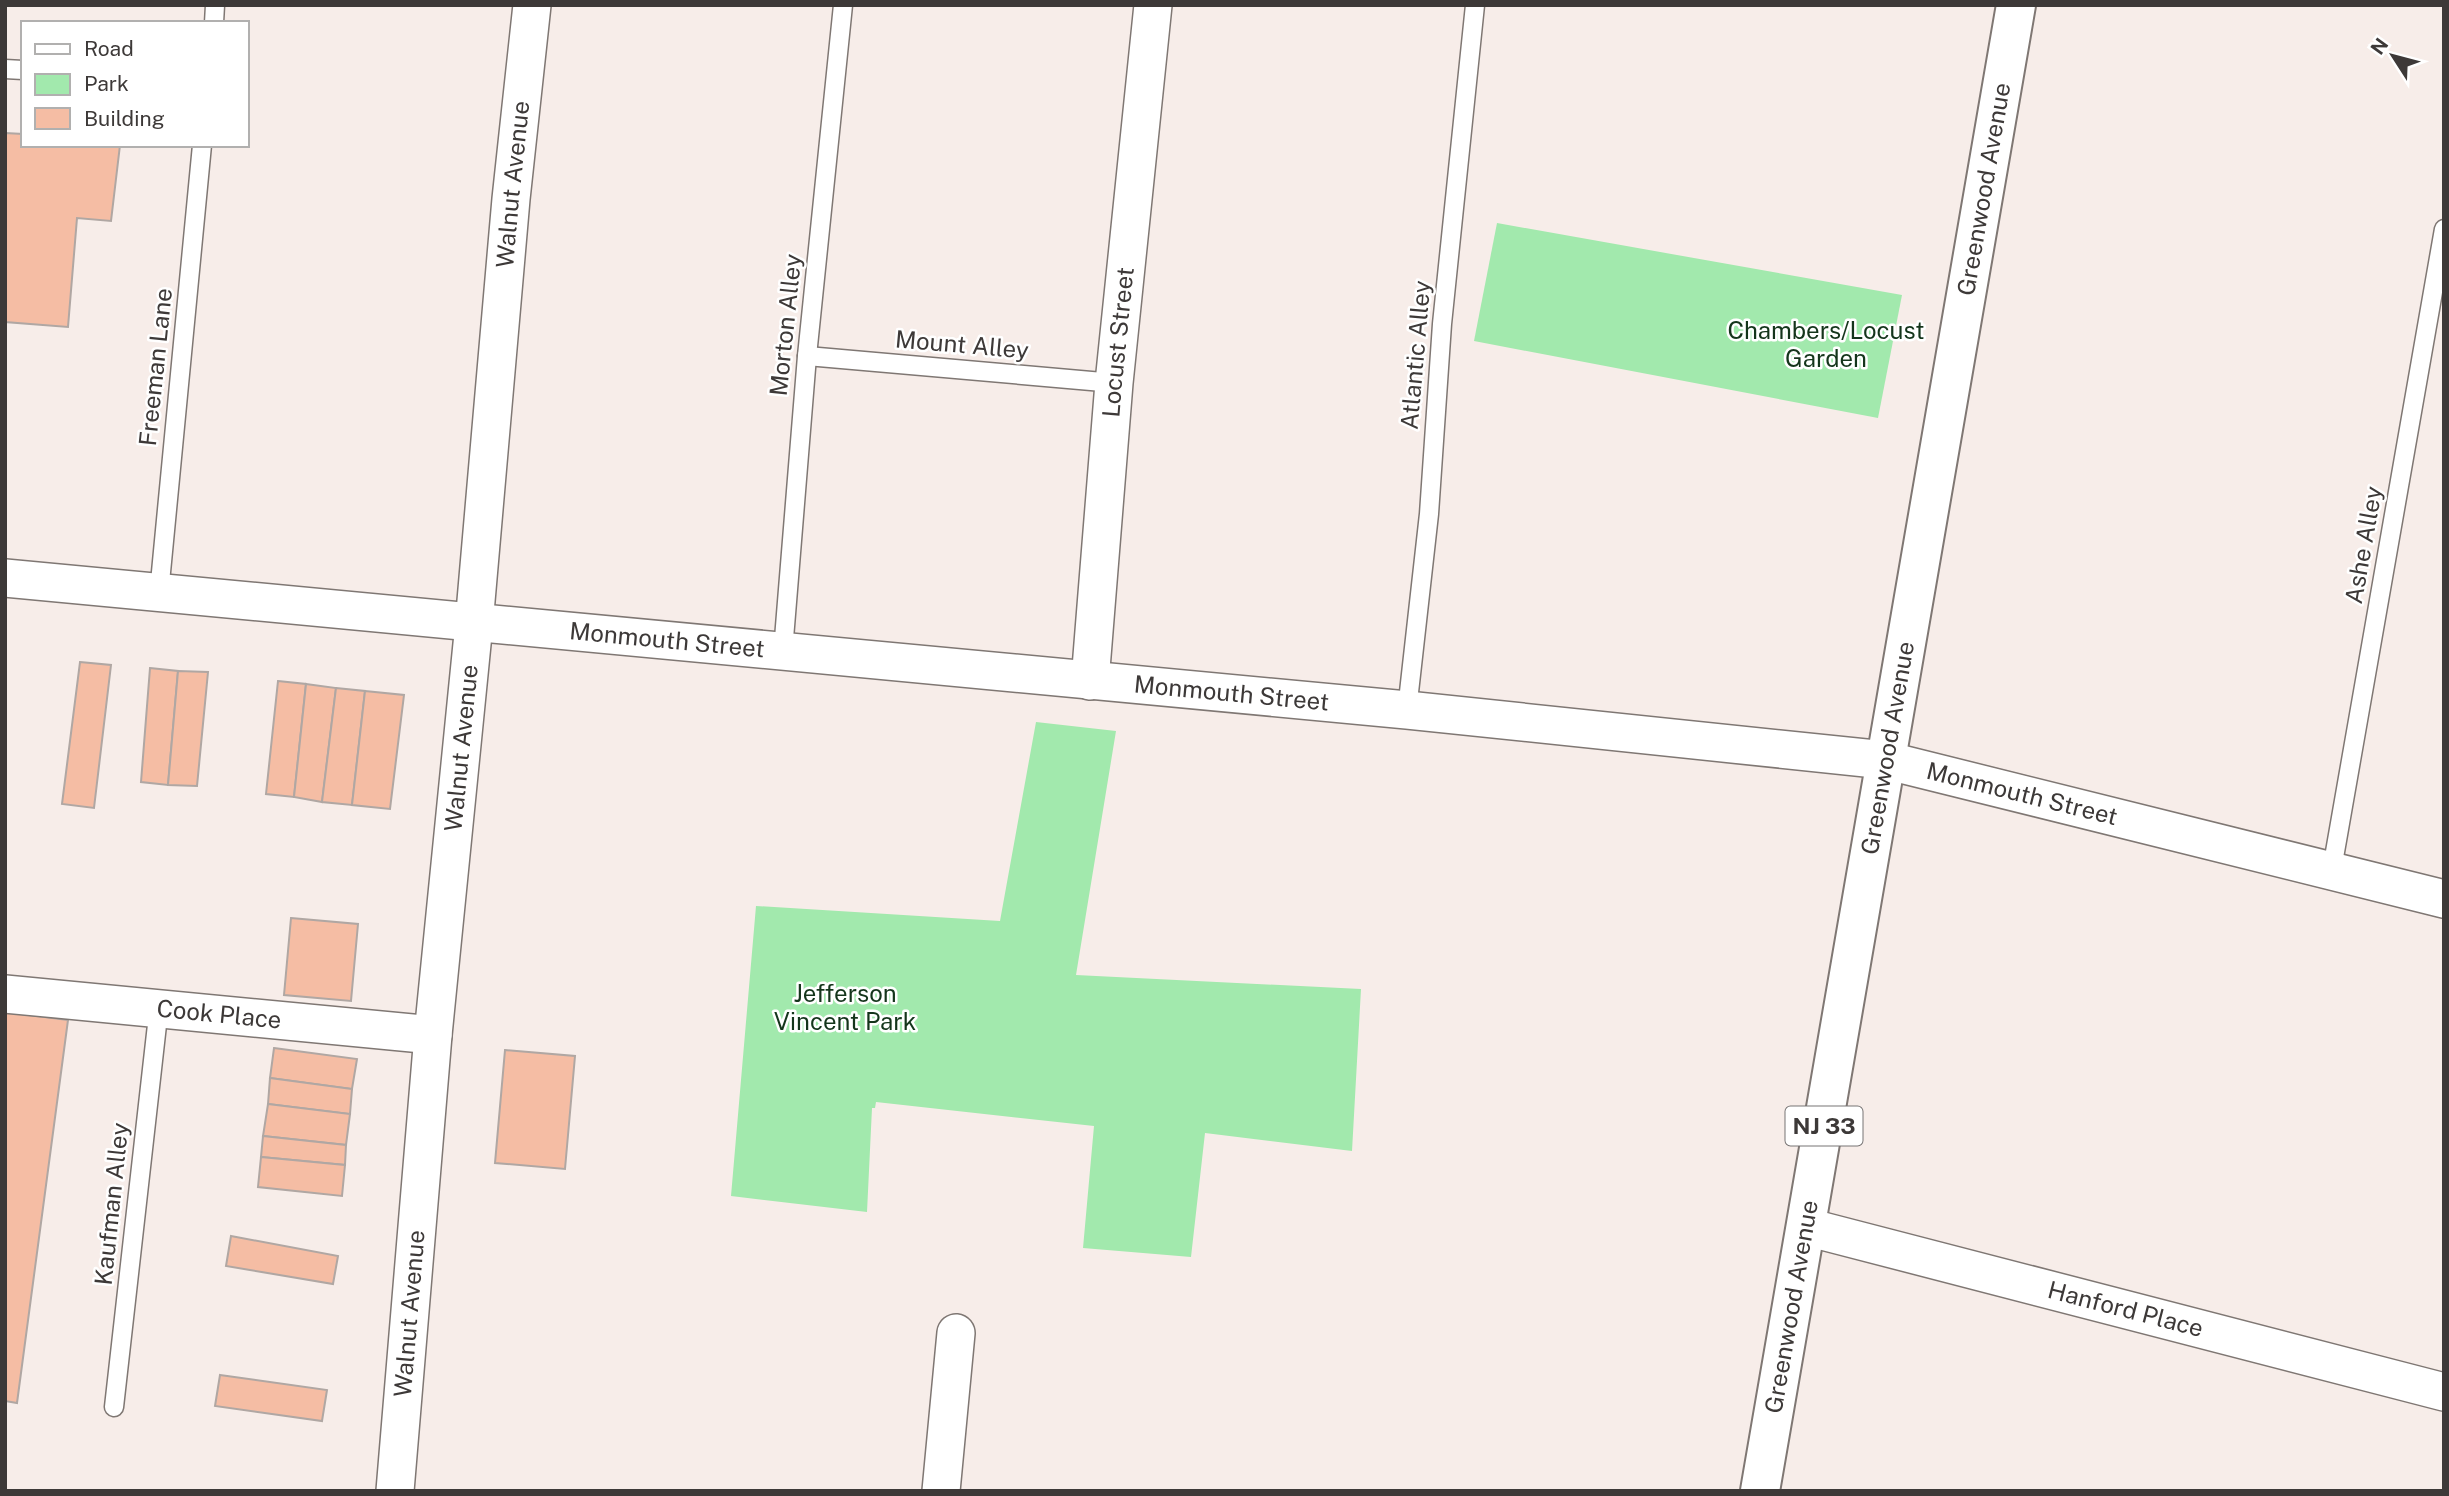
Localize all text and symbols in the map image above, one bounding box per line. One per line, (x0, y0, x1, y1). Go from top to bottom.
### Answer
legend (21, 21, 248, 147)
north arrow (2358, 21, 2428, 91)
text: N (2366, 34, 2393, 58)
text: Road (84, 36, 134, 61)
text: Park (84, 71, 129, 96)
street label: Greenwood Avenue (1951, 80, 2015, 298)
street label: Walnut Avenue (490, 99, 535, 269)
text: Building (84, 106, 165, 131)
street label: Morton Alley (764, 252, 806, 397)
street label: Locust Street (1096, 265, 1139, 418)
street label: Atlantic Alley (1395, 279, 1435, 431)
street label: Freeman Lane (133, 287, 177, 447)
park label: Chambers/Locust Garden (1727, 316, 1925, 372)
street label: Mount Alley (894, 324, 1030, 364)
street label: Ashe Alley (2339, 484, 2387, 606)
street label: Monmouth Street (568, 616, 766, 662)
street label: Greenwood Avenue (1855, 639, 1919, 856)
street label: Walnut Avenue (438, 663, 483, 833)
street label: Monmouth Street (1133, 669, 1331, 716)
street label: Monmouth Street (1924, 756, 2121, 830)
park label: Jefferson Vincent Park (774, 979, 916, 1035)
street label: Cook Place (155, 994, 283, 1033)
road number: NJ 33 (1786, 1106, 1862, 1146)
street label: Kaufman Alley (89, 1121, 133, 1287)
street label: Greenwood Avenue (1759, 1198, 1823, 1415)
street label: Walnut Avenue (388, 1229, 430, 1398)
street label: Hanford Place (2045, 1275, 2207, 1342)

